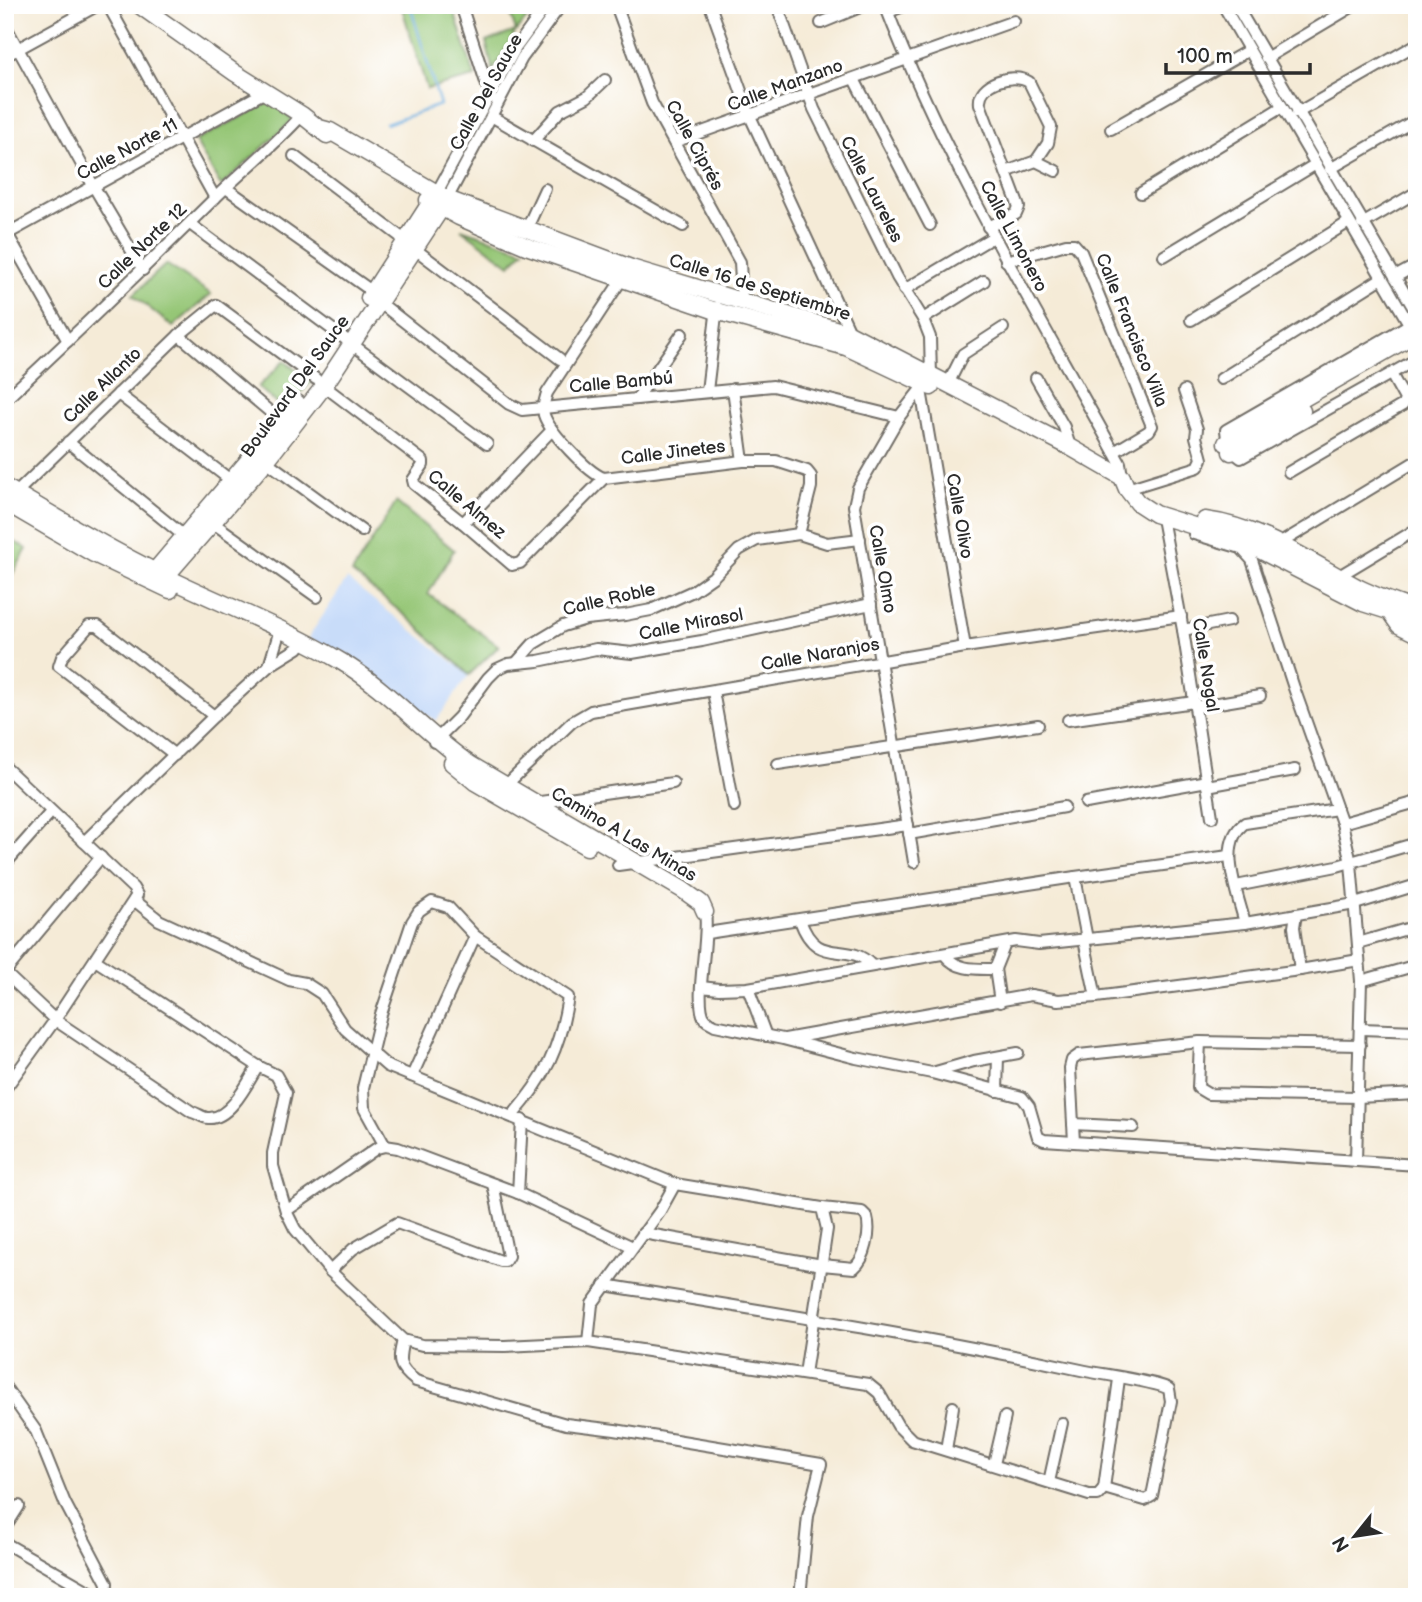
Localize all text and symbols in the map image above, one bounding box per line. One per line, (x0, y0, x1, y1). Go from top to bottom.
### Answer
street label: Calle Del Sauce (446, 30, 527, 154)
scale bar (1166, 32, 1310, 76)
text: 100 m (1177, 44, 1233, 69)
street label: Calle Manzano (725, 55, 846, 116)
street label: Calle Ciprés (661, 97, 728, 194)
street label: Calle Norte 11 (73, 114, 181, 185)
street label: Calle Laureles (836, 132, 907, 246)
street label: Calle Limonero (975, 177, 1052, 296)
street label: Calle Norte 12 (94, 199, 191, 294)
street label: Calle 16 de Septiembre (666, 250, 854, 325)
street label: Calle Francisco Villa (1091, 250, 1172, 410)
street label: Boulevard Del Sauce (237, 311, 354, 461)
street label: Calle Allanto (59, 343, 146, 428)
street label: Calle Bambú (568, 368, 674, 397)
street label: Calle Jinetes (620, 436, 726, 469)
street label: Calle Almez (423, 466, 510, 543)
street label: Calle Olivo (942, 472, 977, 560)
street label: Calle Olmo (864, 523, 901, 615)
street label: Calle Roble (561, 579, 658, 620)
street label: Calle Mirasol (637, 604, 745, 645)
street label: Calle Nogal (1188, 617, 1223, 714)
street label: Calle Naranjos (759, 634, 881, 675)
street label: Camino A Las Minas (547, 783, 700, 886)
north arrow (1320, 1500, 1390, 1570)
text: N (1328, 1532, 1355, 1556)

